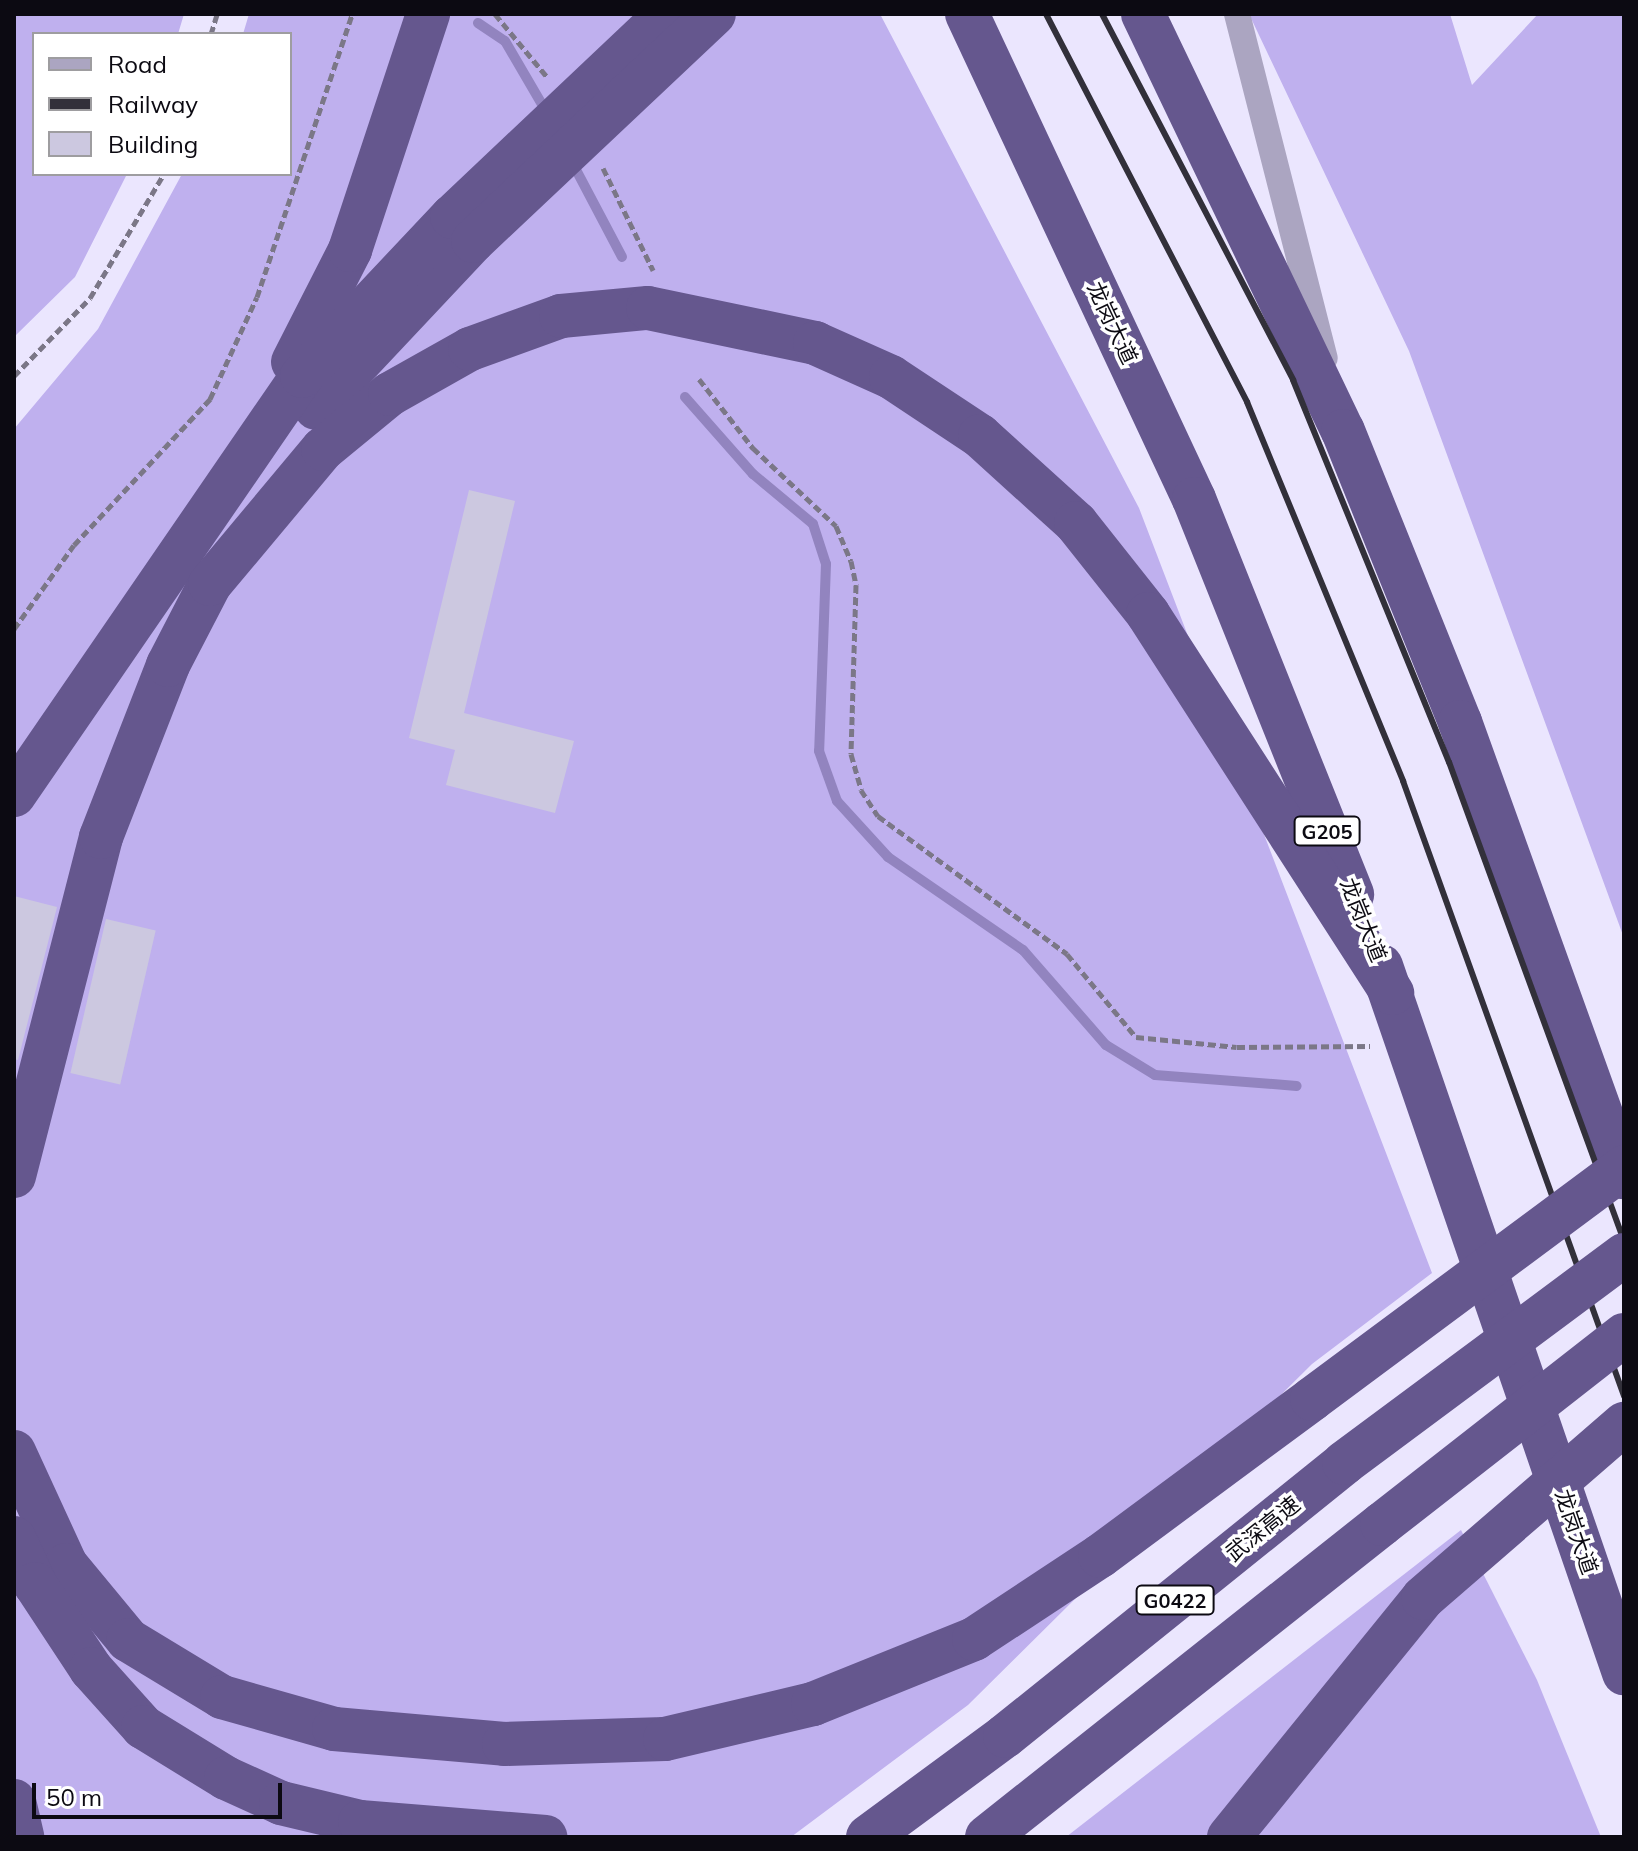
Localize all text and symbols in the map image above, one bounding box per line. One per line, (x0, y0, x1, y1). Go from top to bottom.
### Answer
legend (32, 32, 292, 176)
text: Road (108, 49, 167, 79)
text: Railway (108, 89, 198, 119)
text: Building (108, 129, 198, 159)
street label: 龙岗大道 (1081, 278, 1143, 368)
road number: G205 (1293, 815, 1361, 847)
street label: 龙岗大道 (1334, 874, 1392, 966)
street label: 龙岗大道 (1549, 1486, 1603, 1578)
street label: 武深高速 (1220, 1491, 1306, 1567)
road number: G0422 (1135, 1584, 1215, 1616)
scale bar (36, 1767, 286, 1817)
text: 50 m (46, 1782, 102, 1812)

